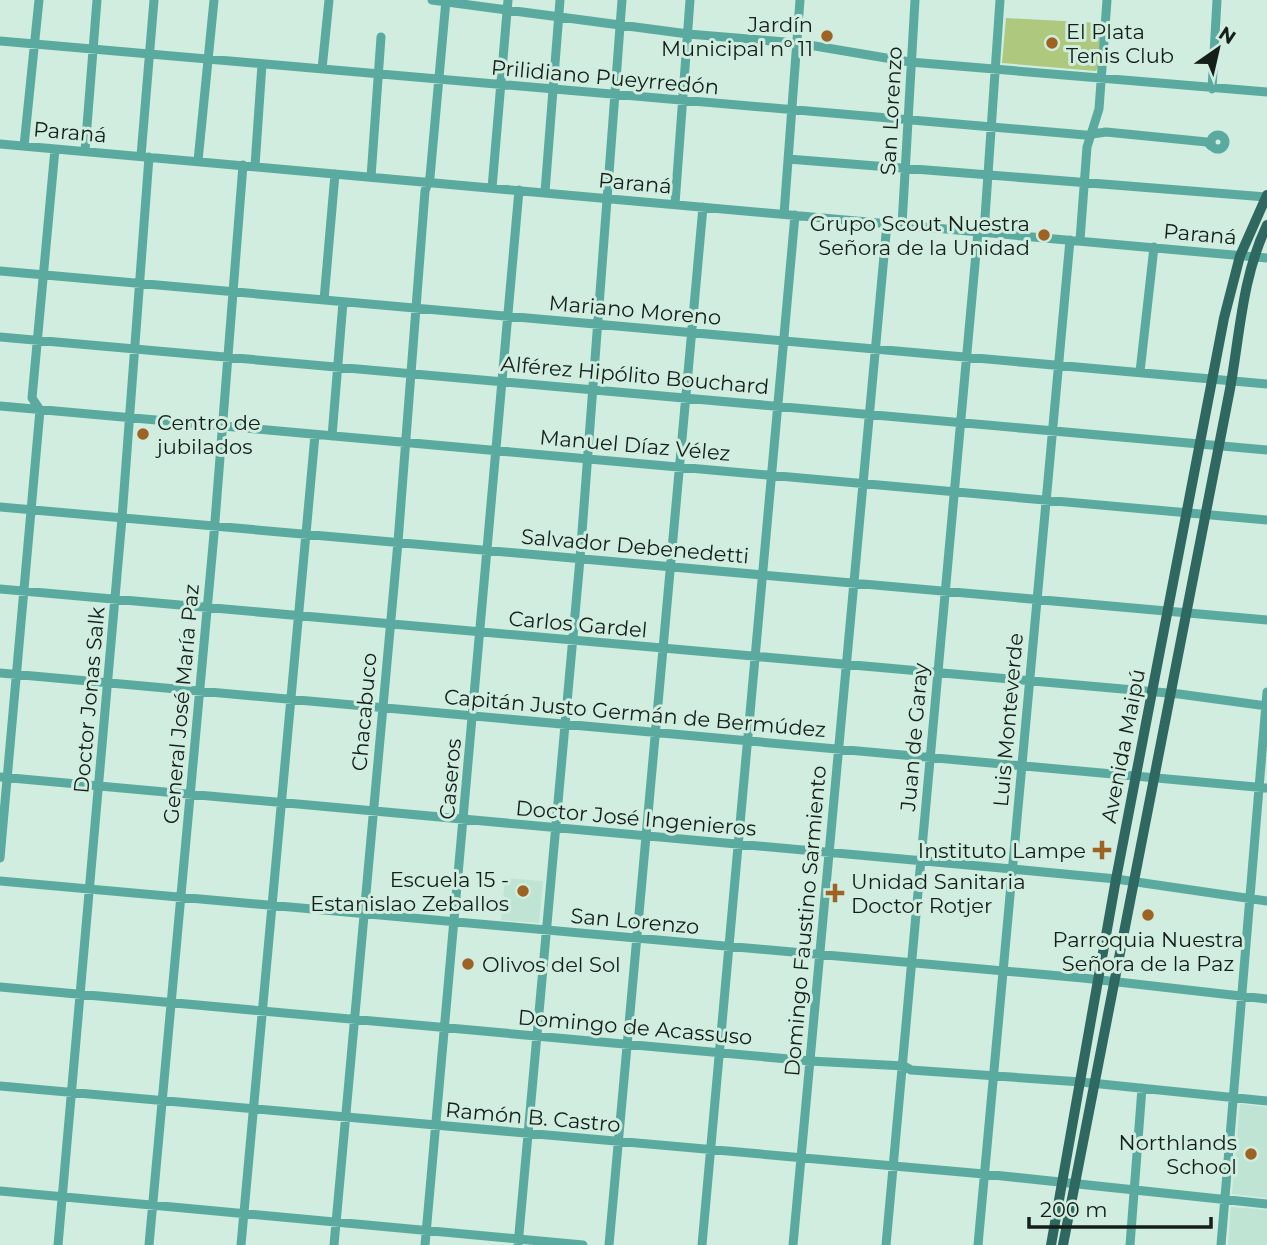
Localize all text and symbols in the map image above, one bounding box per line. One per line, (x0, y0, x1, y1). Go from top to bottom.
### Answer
place label: Jardín Municipal nº 11 (661, 12, 813, 61)
north arrow (1183, 14, 1253, 84)
place label: El Plata Tenis Club (1066, 19, 1174, 68)
text: N (1214, 21, 1240, 49)
marker: Jardín Municipal nº 11 (819, 28, 835, 44)
marker: El Plata Tenis Club (1044, 35, 1060, 51)
street label: San Lorenzo (875, 46, 907, 176)
street label: Prilidiano Pueyrredón (490, 55, 720, 99)
street label: Paraná (32, 116, 108, 148)
street label: Paraná (597, 167, 673, 199)
place label: Grupo Scout Nuestra Señora de la Unidad (810, 211, 1030, 260)
street label: Paraná (1162, 218, 1238, 250)
marker: Grupo Scout Nuestra Señora de la Unidad (1036, 227, 1052, 243)
street label: Mariano Moreno (548, 290, 722, 330)
street label: Alférez Hipólito Bouchard (500, 351, 770, 399)
place label: Centro de jubilados (155, 410, 261, 459)
street label: Manuel Díaz Vélez (539, 424, 731, 466)
marker: Centro de jubilados (135, 426, 151, 442)
street label: Salvador Debenedetti (520, 524, 750, 568)
street label: General José María Paz (158, 583, 204, 825)
street label: Doctor Jonas Salk (68, 605, 110, 794)
street label: Carlos Gardel (508, 605, 648, 643)
street label: Luis Monteverde (988, 632, 1028, 808)
street label: Chacabuco (346, 652, 382, 772)
street label: Juan de Garay (895, 661, 933, 813)
street label: Avenida Maipú (1096, 667, 1150, 825)
street label: Capitán Justo Germán de Bermúdez (443, 684, 827, 742)
street label: Caseros (434, 737, 466, 821)
street label: Domingo Faustino Sarmiento (779, 764, 831, 1078)
street label: Doctor José Ingenieros (515, 795, 757, 841)
place label: Instituto Lampe (918, 838, 1086, 863)
marker: Instituto Lampe (1092, 840, 1112, 860)
place label: Escuela 15 - Estanislao Zeballos (310, 867, 509, 916)
place label: Unidad Sanitaria Doctor Rotjer (851, 869, 1026, 918)
marker: Escuela 15 - Estanislao Zeballos (515, 883, 531, 899)
marker: Unidad Sanitaria Doctor Rotjer (825, 883, 845, 903)
street label: San Lorenzo (570, 903, 700, 939)
marker: Parroquia Nuestra Señora de la Paz (1140, 907, 1156, 923)
place label: Parroquia Nuestra Señora de la Paz (1052, 927, 1244, 976)
place label: Olivos del Sol (482, 952, 621, 977)
marker: Olivos del Sol (460, 956, 476, 972)
street label: Domingo de Acassuso (517, 1004, 753, 1050)
street label: Ramón B. Castro (444, 1097, 622, 1137)
place label: Northlands School (1119, 1130, 1237, 1179)
marker: Northlands School (1243, 1146, 1259, 1162)
scale bar (1029, 1186, 1211, 1230)
text: 200 m (1040, 1197, 1107, 1222)

